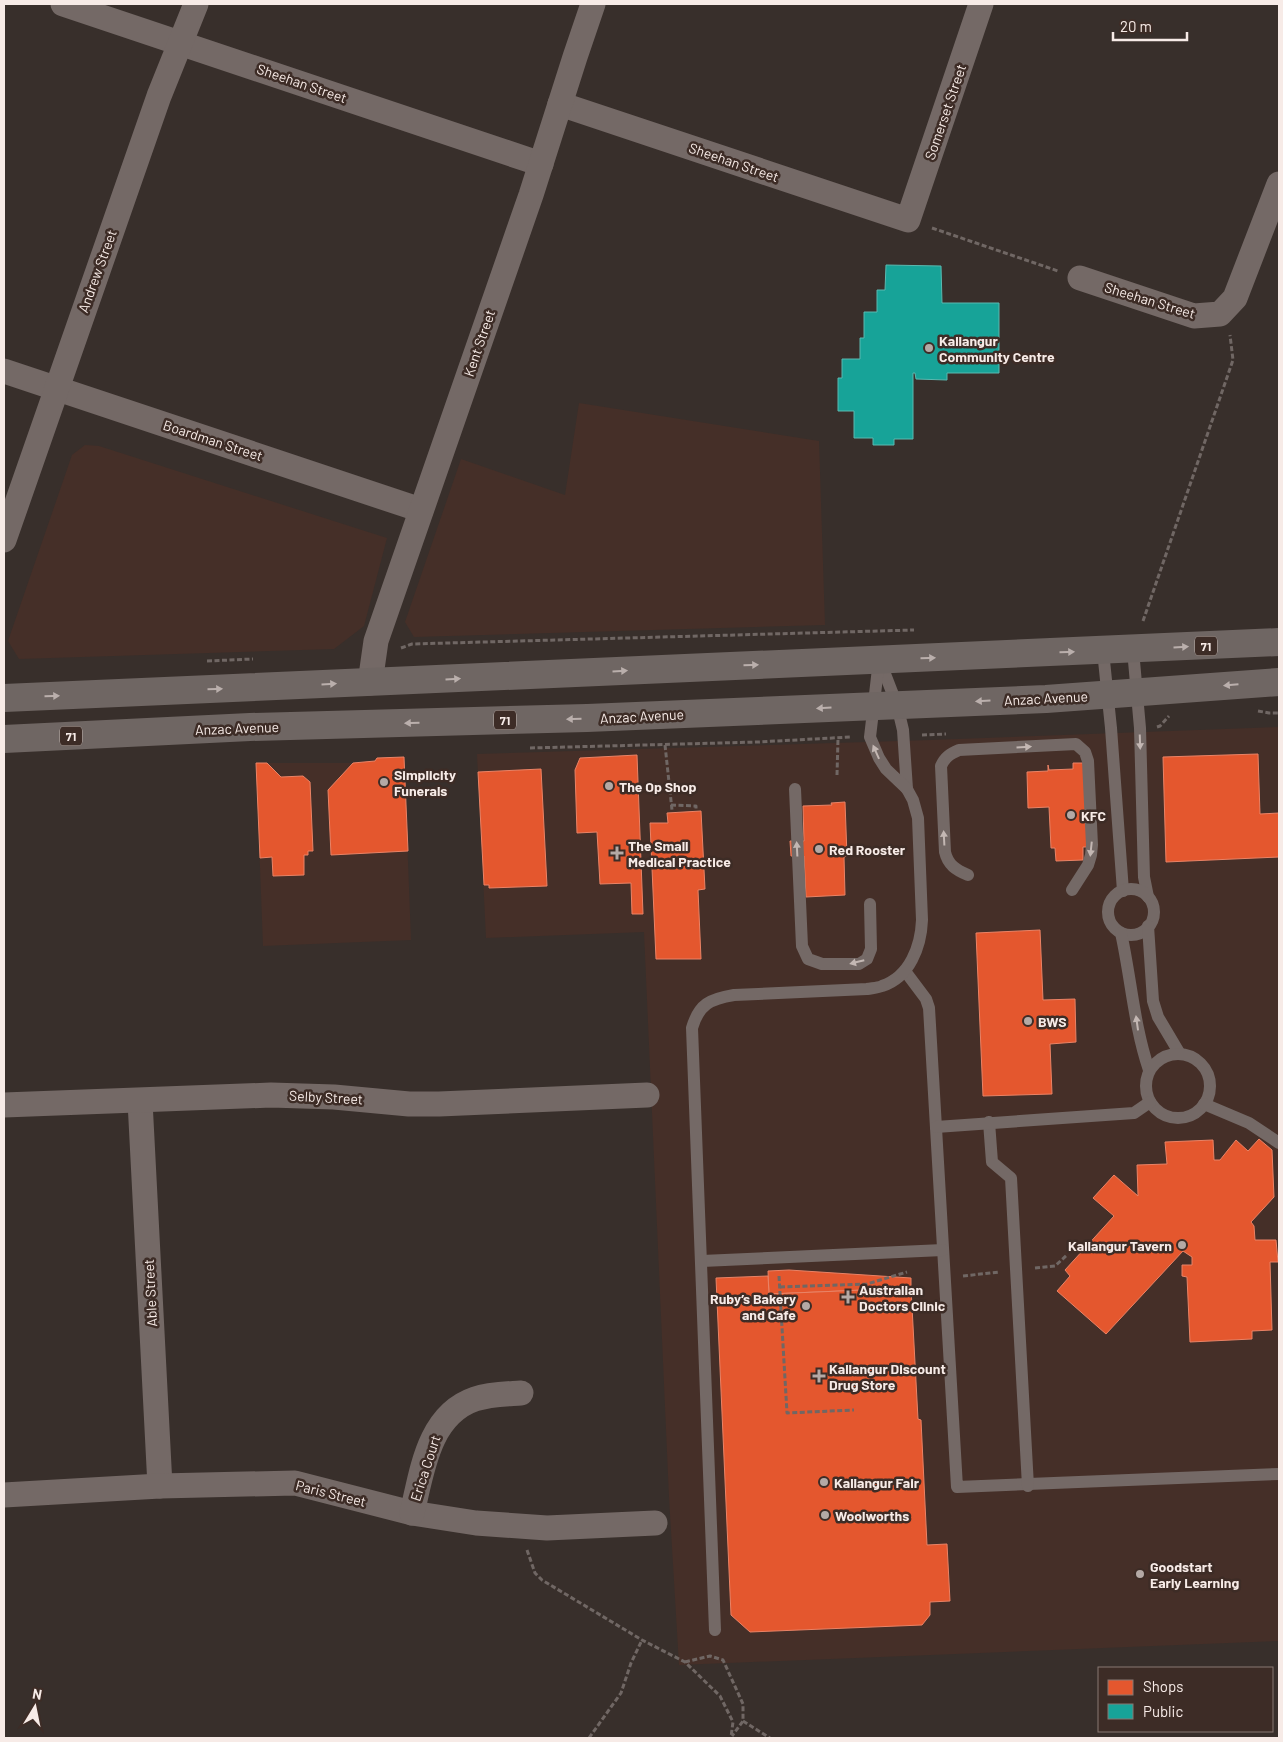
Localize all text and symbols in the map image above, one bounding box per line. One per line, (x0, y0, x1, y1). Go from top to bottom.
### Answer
scale bar (1113, 10, 1187, 42)
text: 20 m (1120, 17, 1152, 35)
street label: Sheehan Street (255, 60, 349, 106)
street label: Somerset Street (921, 62, 969, 162)
street label: Sheehan Street (687, 139, 781, 185)
street label: Andrew Street (74, 227, 120, 315)
street label: Sheehan Street (1103, 278, 1197, 322)
street label: Kent Street (460, 307, 498, 379)
place label: Kallangur Community Centre (939, 332, 1055, 365)
marker: Kallangur Community Centre (923, 342, 935, 354)
street label: Boardman Street (161, 416, 265, 464)
road number: 71 (1195, 636, 1217, 656)
one-way arrow (1174, 643, 1190, 651)
one-way arrow (1059, 648, 1075, 656)
one-way arrow (920, 653, 936, 661)
one-way arrow (743, 661, 759, 669)
one-way arrow (612, 666, 628, 674)
one-way arrow (445, 674, 461, 682)
one-way arrow (321, 680, 337, 688)
one-way arrow (1222, 681, 1238, 689)
one-way arrow (207, 685, 223, 693)
street label: Anzac Avenue (1004, 687, 1088, 709)
one-way arrow (45, 691, 61, 699)
one-way arrow (975, 698, 991, 706)
one-way arrow (816, 704, 832, 712)
street label: Anzac Avenue (600, 705, 684, 727)
road number: 71 (494, 710, 516, 730)
one-way arrow (566, 715, 582, 723)
street label: Anzac Avenue (195, 718, 279, 738)
one-way arrow (404, 719, 420, 727)
road number: 71 (60, 726, 82, 746)
one-way arrow (1136, 734, 1144, 750)
one-way arrow (1016, 743, 1032, 751)
one-way arrow (872, 745, 881, 760)
place label: Simplicity Funerals (394, 766, 456, 799)
marker: Simplicity Funerals (378, 776, 390, 788)
place label: The Op Shop (619, 778, 696, 795)
marker: The Op Shop (603, 780, 615, 792)
place label: KFC (1081, 807, 1106, 824)
marker: KFC (1065, 809, 1077, 821)
one-way arrow (940, 830, 948, 846)
place label: The Small Medical Practice (628, 837, 731, 870)
one-way arrow (793, 840, 801, 856)
place label: Red Rooster (829, 841, 906, 858)
one-way arrow (1087, 841, 1095, 857)
marker: Red Rooster (813, 843, 825, 855)
marker: The Small Medical Practice (610, 846, 624, 860)
one-way arrow (849, 958, 865, 966)
place label: BWS (1038, 1013, 1067, 1030)
marker: BWS (1022, 1015, 1034, 1027)
one-way arrow (1133, 1015, 1141, 1031)
street label: Selby Street (289, 1087, 363, 1107)
place label: Kallangur Tavern (1068, 1237, 1172, 1254)
marker: Kallangur Tavern (1176, 1239, 1188, 1251)
street label: Able Street (140, 1259, 160, 1327)
place label: Australian Doctors Clinic (859, 1281, 946, 1314)
place label: Ruby’s Bakery and Cafe (710, 1290, 796, 1323)
marker: Australian Doctors Clinic (841, 1290, 855, 1304)
marker: Ruby’s Bakery and Cafe (800, 1300, 812, 1312)
place label: Kallangur Discount Drug Store (829, 1360, 946, 1393)
marker: Kallangur Discount Drug Store (813, 1370, 825, 1382)
street label: Erica Court (406, 1433, 444, 1503)
place label: Kallangur Fair (834, 1474, 920, 1491)
street label: Paris Street (294, 1476, 368, 1510)
marker: Kallangur Fair (818, 1476, 830, 1488)
place label: Woolworths (835, 1507, 909, 1524)
marker: Woolworths (819, 1509, 831, 1521)
place label: Goodstart Early Learning (1150, 1558, 1239, 1591)
marker: Goodstart Early Learning (1134, 1568, 1146, 1580)
legend (1098, 1667, 1273, 1732)
text: Shops (1143, 1677, 1183, 1695)
north arrow (10, 1682, 60, 1732)
text: N (31, 1685, 43, 1703)
text: Public (1143, 1702, 1183, 1720)

